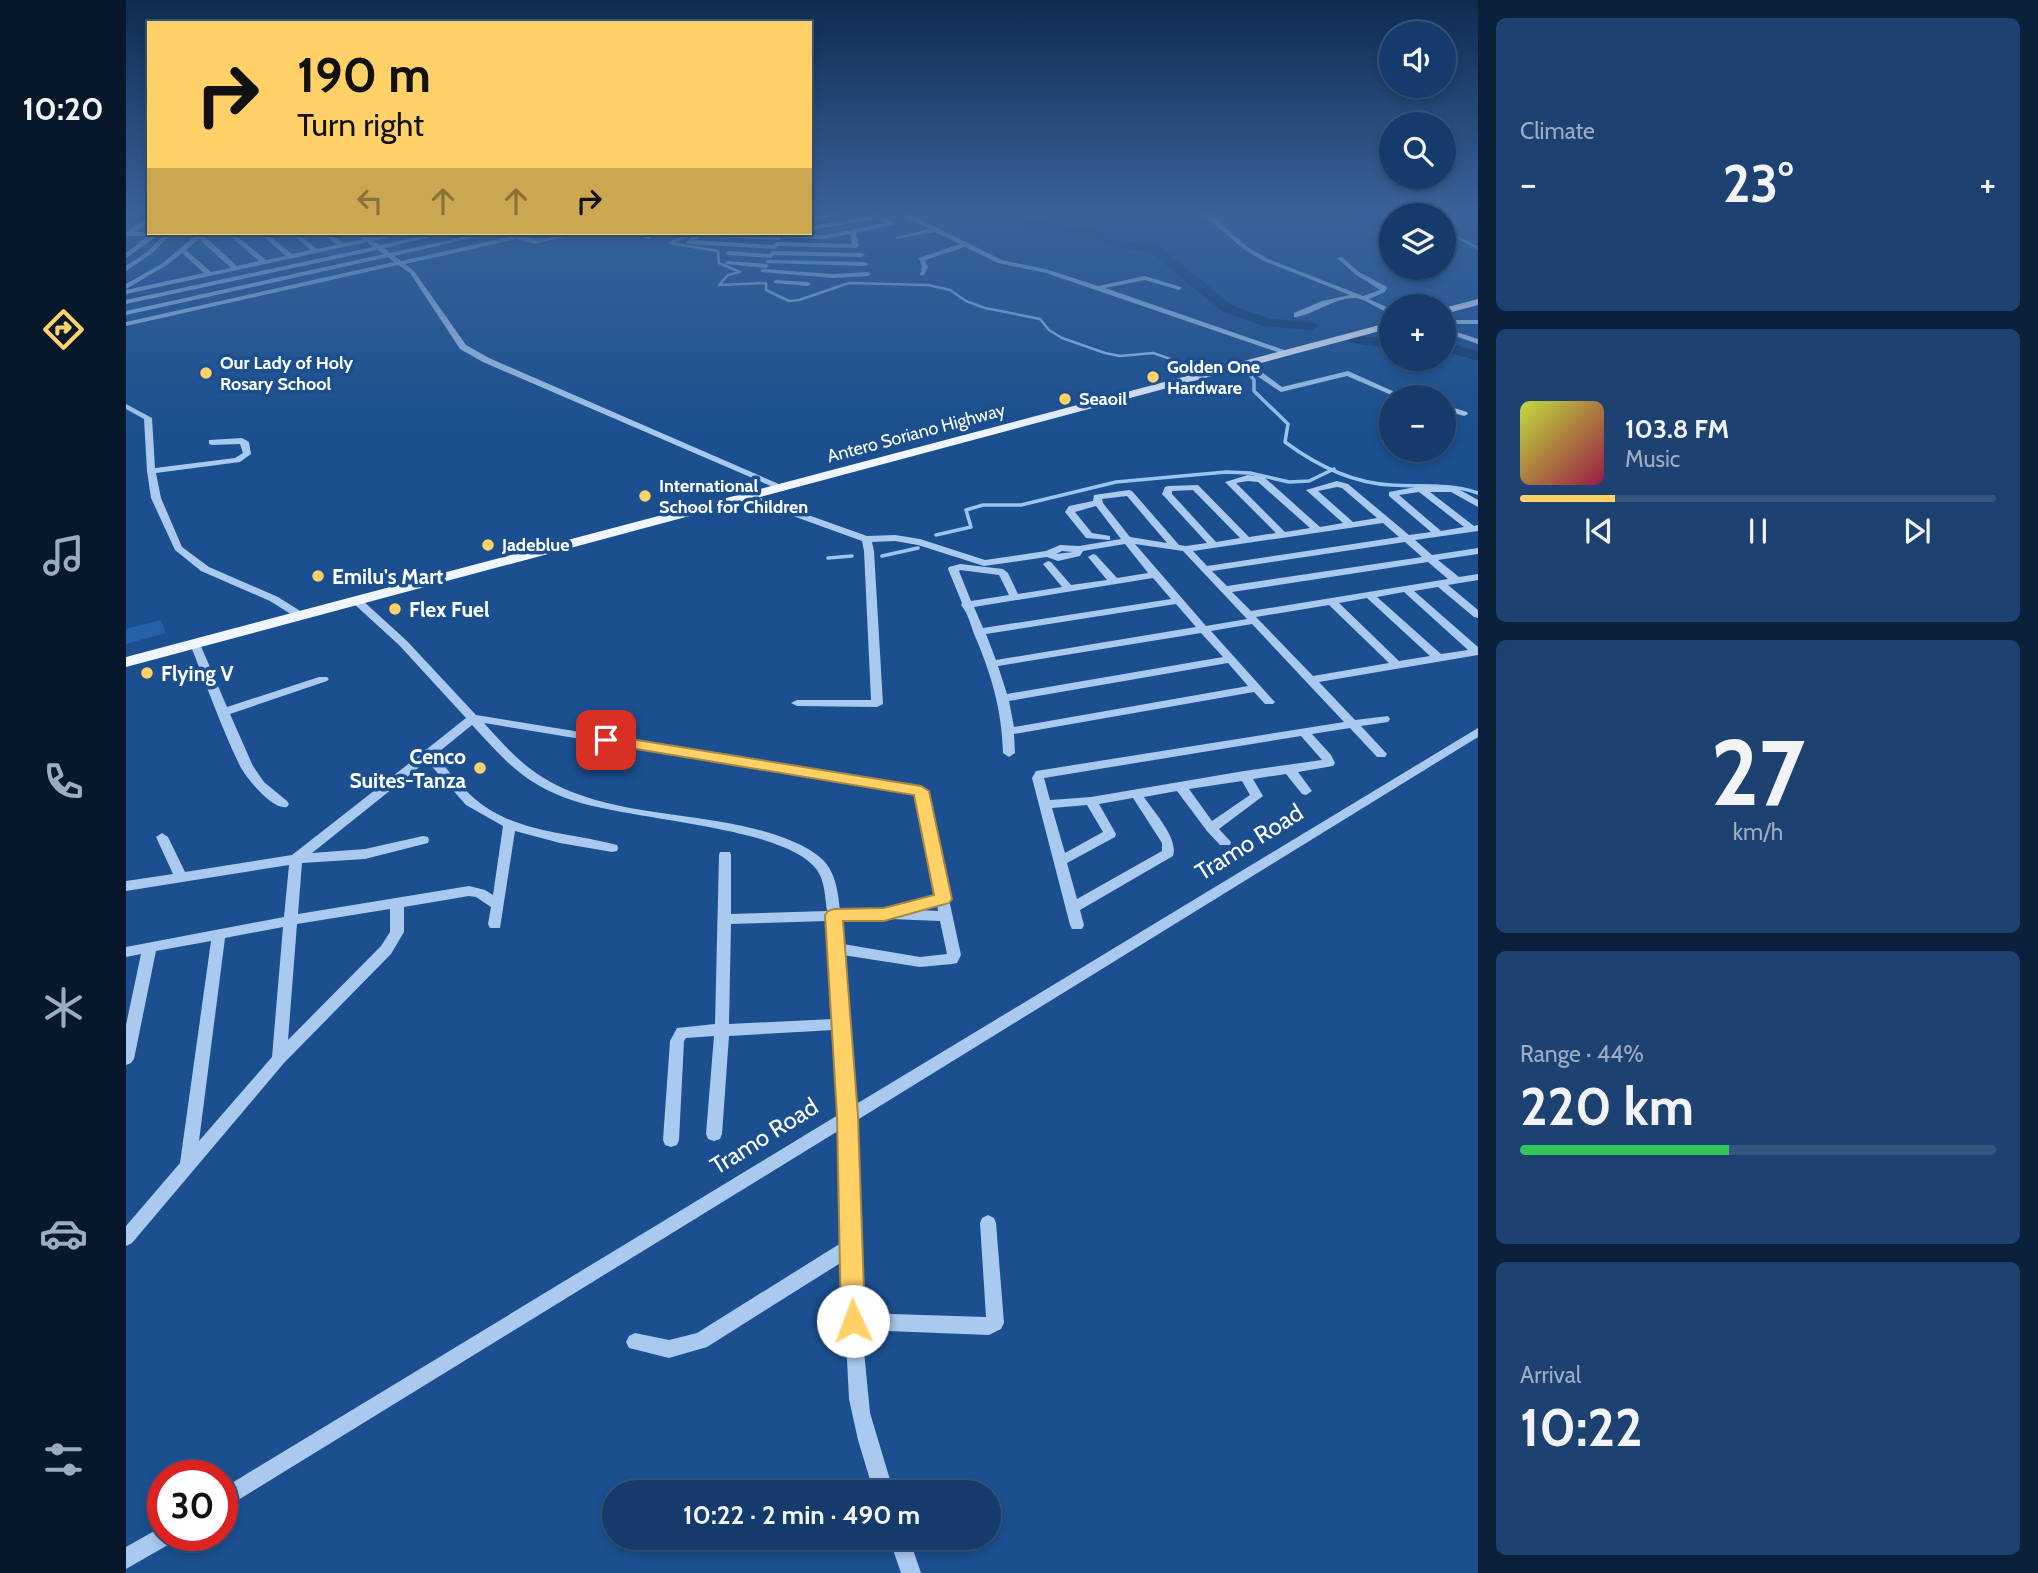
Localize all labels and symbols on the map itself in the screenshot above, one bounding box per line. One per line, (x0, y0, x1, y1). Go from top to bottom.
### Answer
place label: Our Lady of Holy Rosary School (220, 352, 354, 395)
place label: Golden One Hardware (1167, 356, 1260, 399)
marker: Our Lady of Holy Rosary School (198, 365, 214, 381)
marker: Golden One Hardware (1145, 369, 1161, 385)
place label: Seaoil (1079, 388, 1127, 410)
marker: Seaoil (1057, 391, 1073, 407)
street label: Antero Soriano Highway (825, 399, 1007, 467)
place label: International School for Children (659, 475, 808, 518)
marker: International School for Children (637, 488, 653, 504)
place label: Jadeblue (501, 534, 570, 556)
marker: Jadeblue (480, 537, 496, 553)
place label: Emilu's Mart (332, 564, 443, 589)
marker: Emilu's Mart (310, 568, 326, 584)
place label: Flex Fuel (409, 597, 490, 622)
marker: Flex Fuel (387, 601, 403, 617)
place label: Flying V (161, 661, 234, 686)
marker: Flying V (139, 665, 155, 681)
pin (576, 710, 636, 770)
place label: Cenco Suites-Tanza (349, 744, 467, 793)
marker: Cenco Suites-Tanza (472, 760, 488, 776)
street label: Tramo Road (1190, 798, 1308, 886)
street label: Tramo Road (705, 1092, 823, 1180)
position arrow (816, 1284, 890, 1358)
speed limit sign: 30 (147, 1460, 238, 1551)

